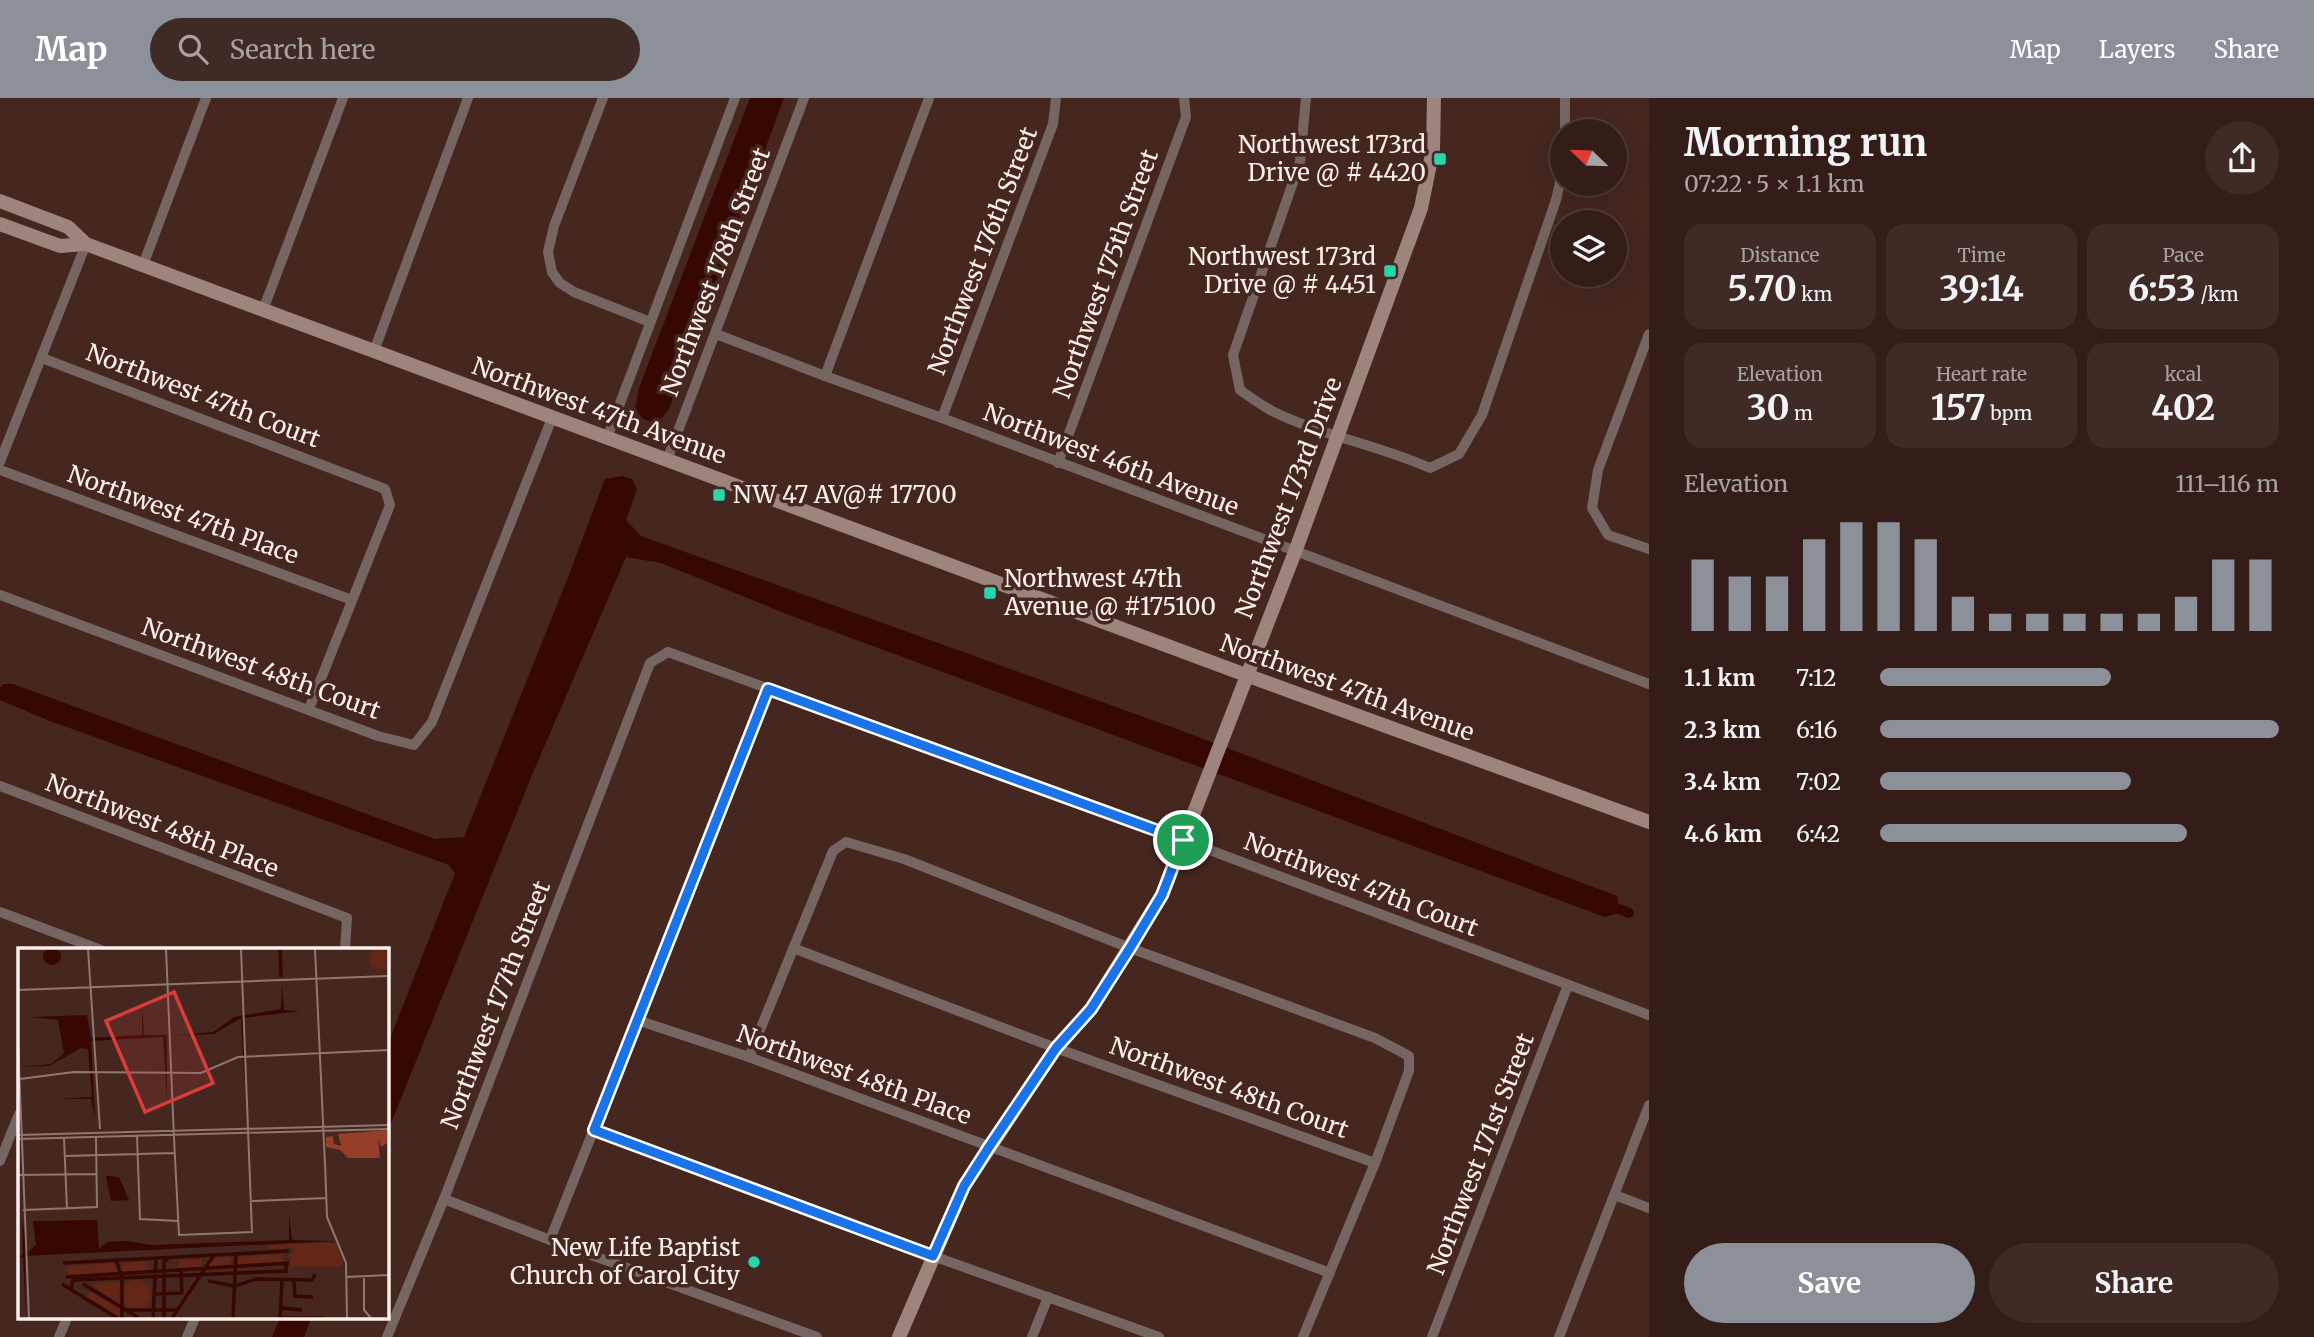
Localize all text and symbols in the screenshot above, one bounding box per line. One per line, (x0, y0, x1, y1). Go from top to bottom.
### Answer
search box (150, 18, 640, 81)
text: Map (35, 29, 108, 70)
icon: search (174, 30, 212, 68)
text: Search here (230, 33, 375, 66)
text: Map (2010, 34, 2061, 65)
text: Layers (2099, 34, 2175, 65)
text: Share (2213, 34, 2279, 65)
north arrow (1550, 119, 1628, 196)
map controls (1550, 119, 1627, 287)
text: Morning run (1684, 119, 1927, 166)
button: share (2205, 121, 2279, 195)
street label: Northwest 176th Street (921, 122, 1044, 379)
place label: Northwest 173rd Drive @ # 4420 (1238, 129, 1426, 188)
street label: Northwest 178th Street (654, 143, 777, 400)
street label: Northwest 175th Street (1046, 145, 1165, 402)
marker: Northwest 173rd Drive @ # 4420 (1432, 151, 1448, 167)
text: 07:22 · 5 × 1.1 km (1684, 169, 1865, 198)
button: layers (1550, 210, 1627, 287)
place label: Northwest 173rd Drive @ # 4451 (1188, 241, 1376, 300)
text: Distance (1740, 243, 1820, 267)
text: Time (1957, 243, 2006, 267)
text: Pace (2162, 243, 2204, 267)
marker: Northwest 173rd Drive @ # 4451 (1382, 263, 1398, 279)
text: 5.70 (1727, 267, 1797, 311)
text: 39:14 (1939, 267, 2024, 311)
text: 6:53 (2128, 267, 2196, 311)
text: km (1797, 282, 1832, 306)
text: /km (2196, 282, 2239, 306)
street label: Northwest 47th Court (82, 337, 325, 455)
street label: Northwest 47th Avenue (468, 350, 730, 471)
text: Elevation (1737, 362, 1823, 386)
text: Heart rate (1936, 362, 2027, 386)
text: kcal (2164, 362, 2202, 386)
street label: Northwest 173rd Drive (1228, 373, 1349, 623)
text: 30 (1747, 386, 1790, 430)
text: 157 (1931, 386, 1986, 430)
text: 402 (2151, 386, 2215, 430)
street label: Northwest 46th Avenue (979, 396, 1243, 523)
text: m (1790, 401, 1813, 425)
text: bpm (1986, 401, 2032, 425)
street label: Northwest 47th Place (63, 458, 303, 571)
text: Elevation (1684, 469, 1788, 498)
text: 111–116 m (2175, 469, 2279, 498)
place label: NW 47 AV@# 17700 (733, 479, 957, 510)
marker: NW 47 AV@# 17700 (711, 487, 727, 503)
place label: Northwest 47th Avenue @ #175100 (1003, 563, 1216, 622)
marker: Northwest 47th Avenue @ #175100 (982, 585, 998, 601)
street label: Northwest 48th Court (138, 611, 385, 726)
street label: Northwest 47th Avenue (1216, 627, 1478, 748)
text: 1.1 km (1684, 663, 1755, 692)
text: 7:12 (1796, 663, 1837, 692)
text: 2.3 km (1684, 715, 1761, 744)
text: 6:16 (1796, 715, 1837, 744)
street label: Northwest 48th Place (41, 767, 283, 884)
text: 3.4 km (1684, 767, 1761, 796)
text: 7:02 (1796, 767, 1841, 796)
pin (1153, 810, 1213, 870)
text: 4.6 km (1684, 819, 1762, 848)
text: 6:42 (1796, 819, 1840, 848)
icon: arrive (1164, 821, 1202, 859)
street label: Northwest 47th Court (1240, 826, 1483, 944)
street label: Northwest 177th Street (434, 876, 557, 1133)
inset map (18, 948, 388, 1320)
street label: Northwest 48th Place (733, 1018, 976, 1131)
street label: Northwest 171st Street (1420, 1028, 1541, 1279)
street label: Northwest 48th Court (1106, 1030, 1353, 1145)
place label: New Life Baptist Church of Carol City (510, 1232, 741, 1291)
button: Save (1684, 1243, 1975, 1323)
button: Share (1989, 1243, 2279, 1323)
marker: New Life Baptist Church of Carol City (746, 1254, 762, 1270)

